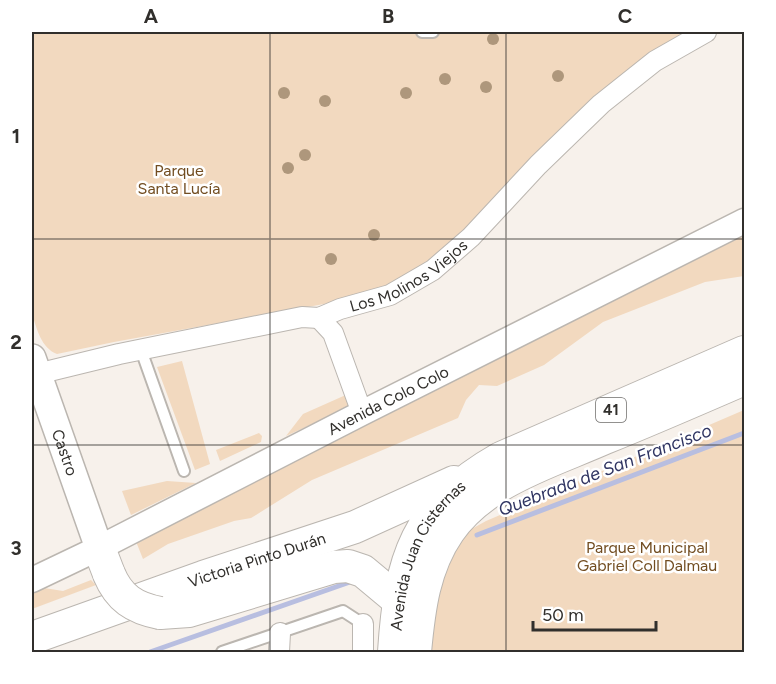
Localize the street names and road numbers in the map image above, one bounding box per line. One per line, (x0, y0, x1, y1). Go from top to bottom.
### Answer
street label: Los Molinos Viejos (347, 235, 471, 315)
street label: Avenida Colo Colo (324, 362, 452, 439)
road number: 41 (596, 398, 626, 422)
street label: Castro (48, 427, 82, 478)
street label: Avenida Juan Cisternas (386, 476, 469, 632)
street label: Victoria Pinto Durán (185, 528, 328, 591)

